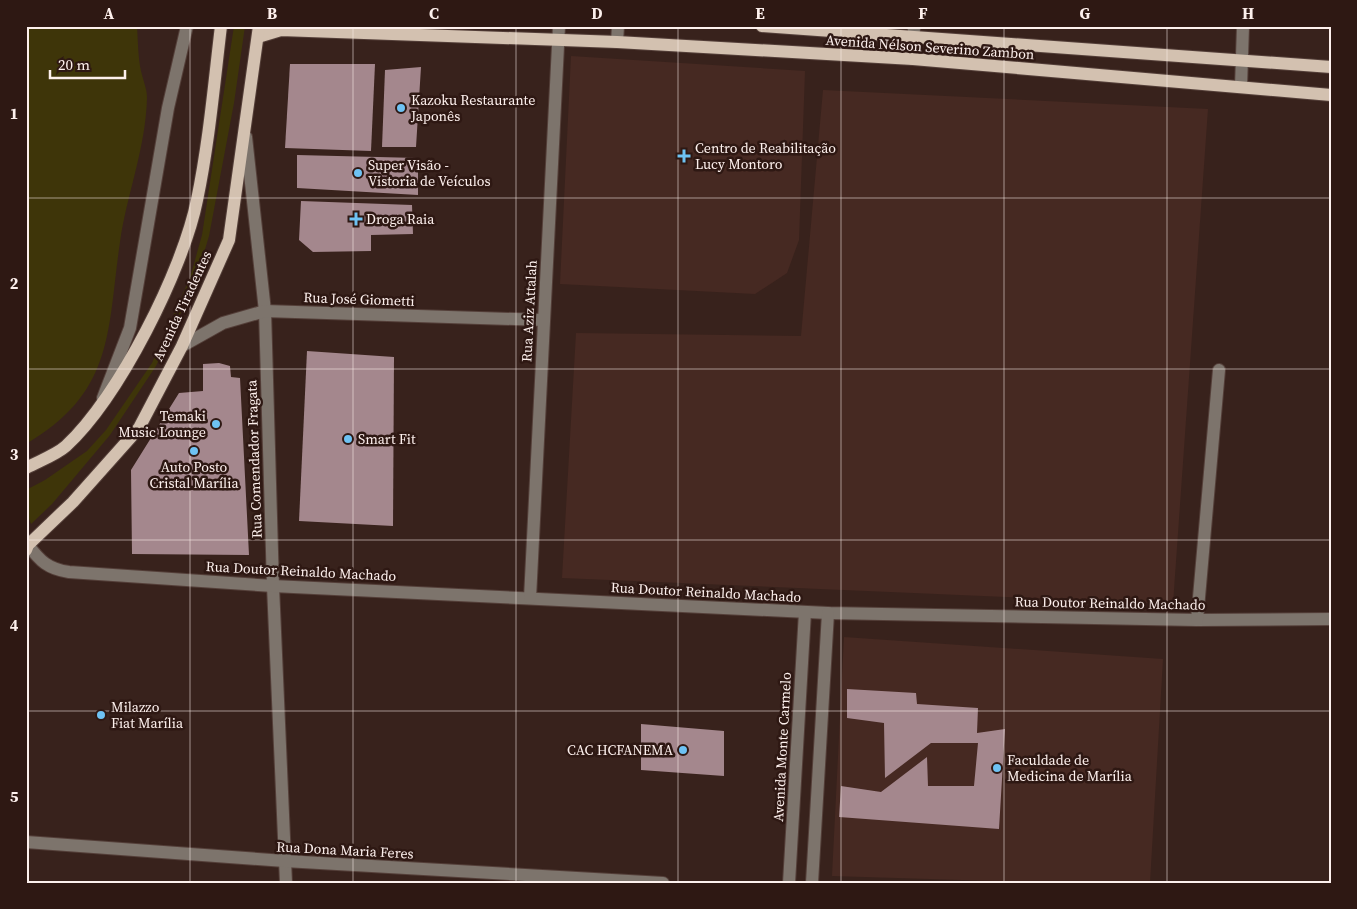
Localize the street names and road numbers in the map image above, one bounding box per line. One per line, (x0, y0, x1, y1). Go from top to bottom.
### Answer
street label: Avenida Nélson Severino Zambon (825, 30, 1036, 64)
street label: Avenida Tiradentes (148, 248, 216, 364)
street label: Rua Aziz Attalah (516, 260, 542, 362)
street label: Rua José Giometti (303, 287, 415, 311)
street label: Rua Comendador Fragata (241, 379, 267, 538)
street label: Rua Doutor Reinaldo Machado (205, 556, 397, 586)
street label: Rua Doutor Reinaldo Machado (610, 577, 802, 607)
street label: Rua Doutor Reinaldo Machado (1014, 591, 1206, 615)
street label: Avenida Monte Carmelo (768, 671, 796, 822)
street label: Rua Dona Maria Feres (276, 836, 414, 864)

